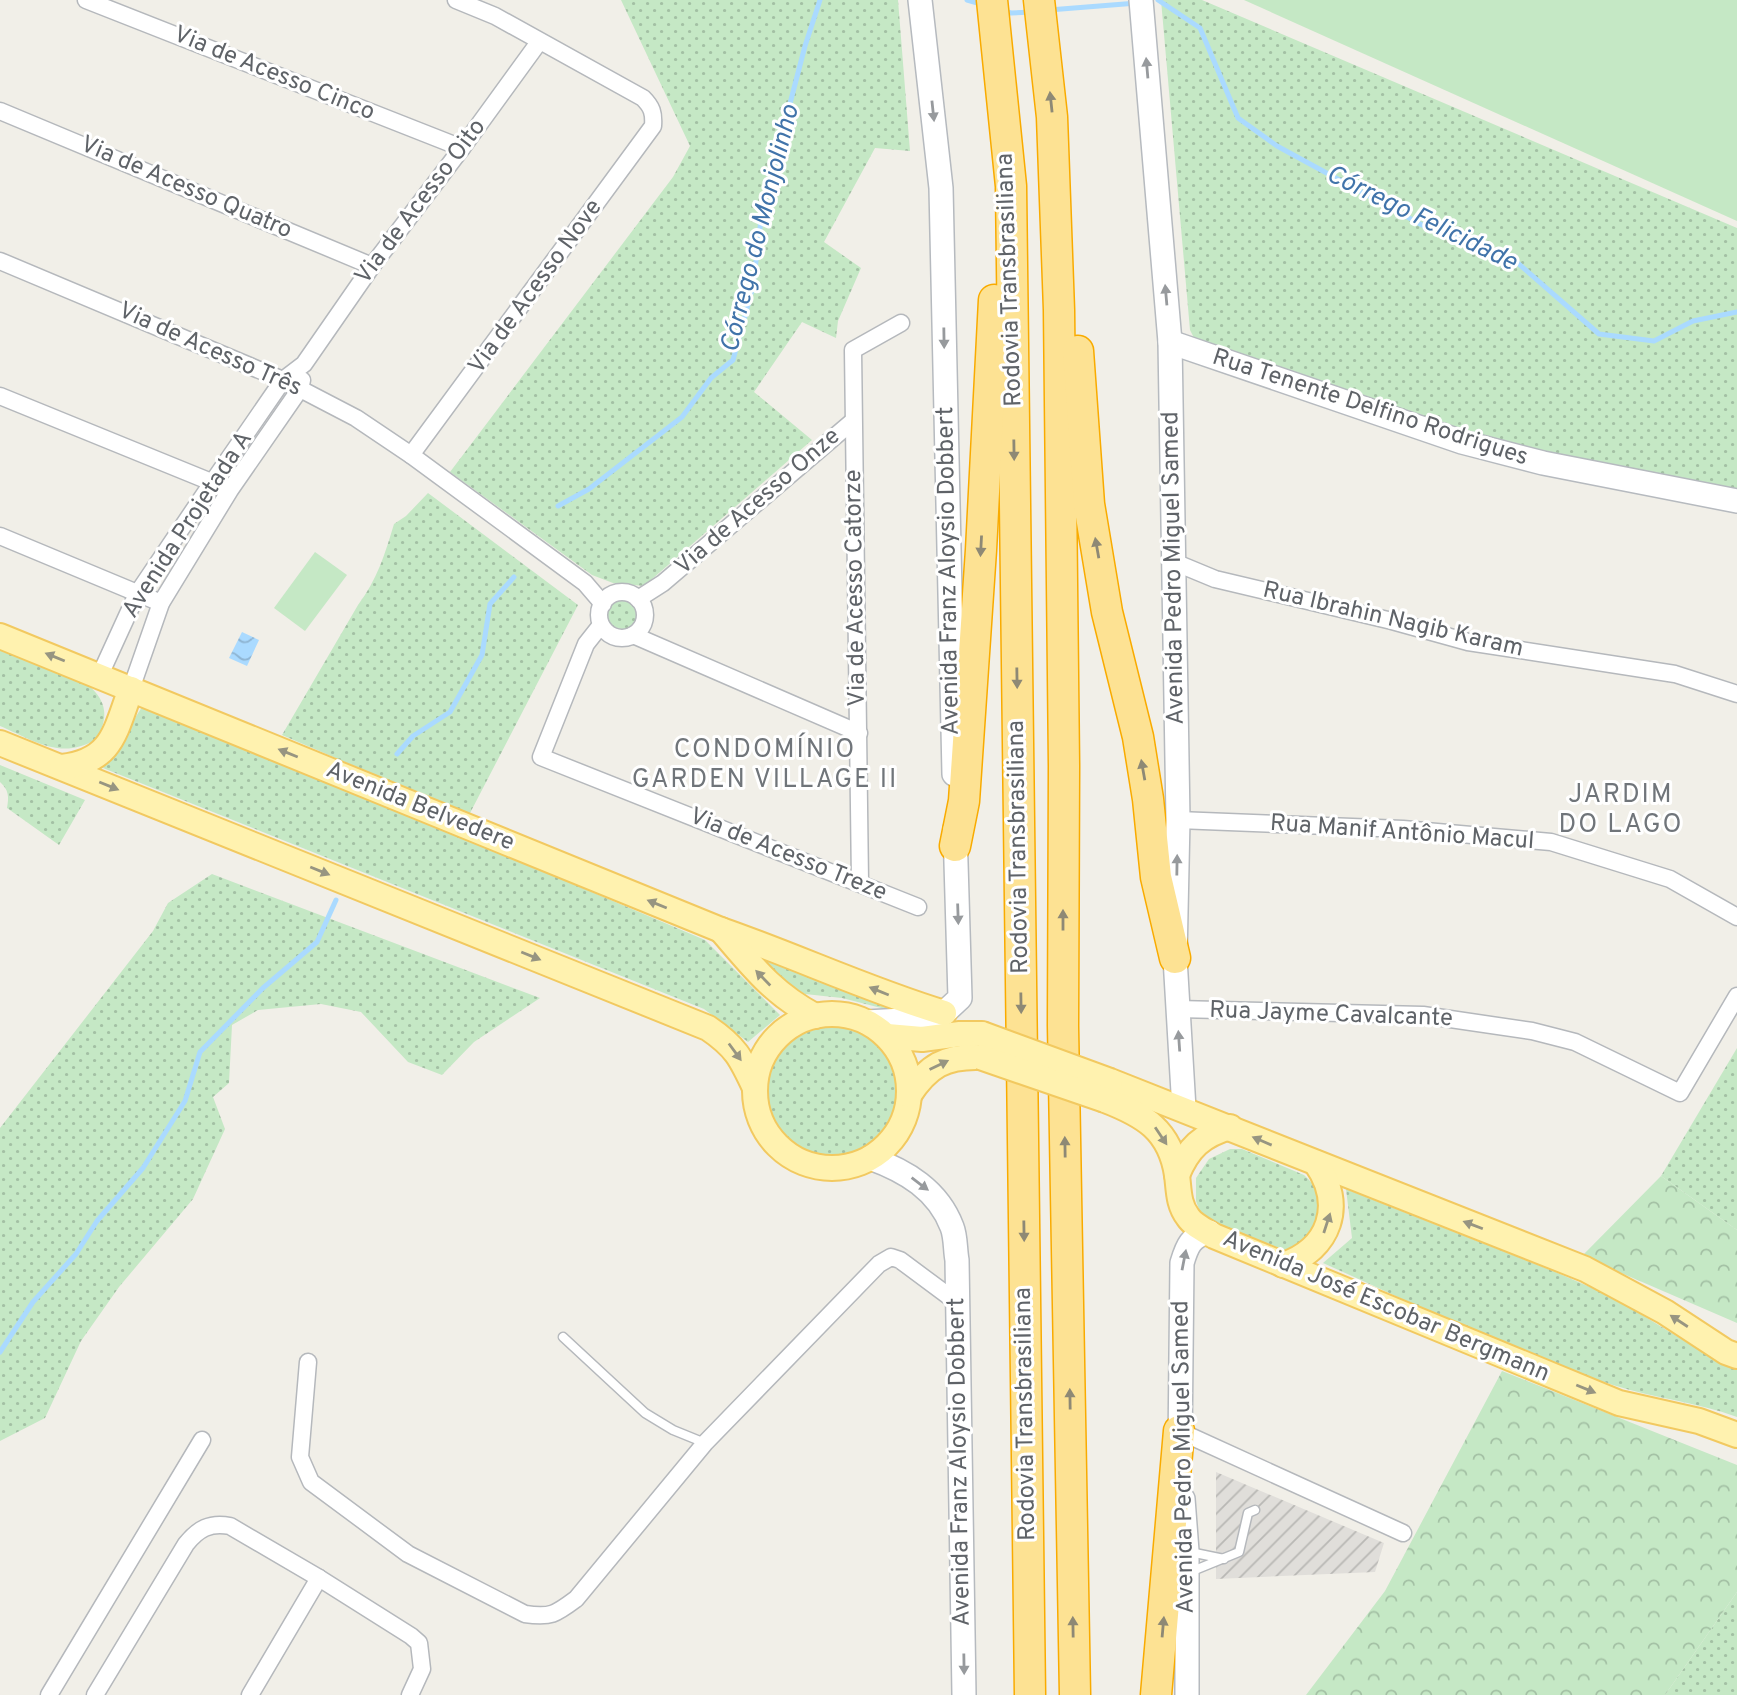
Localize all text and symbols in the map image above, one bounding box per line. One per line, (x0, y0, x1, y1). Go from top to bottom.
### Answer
street label: Via de Acesso Cinco (169, 20, 379, 128)
one-way arrow (1141, 57, 1152, 79)
one-way arrow (1045, 91, 1056, 113)
one-way arrow (927, 101, 938, 123)
water label: Córrego do Monjolinho (714, 102, 808, 356)
street label: Via de Acesso Oito (349, 113, 493, 291)
street label: Via de Acesso Quatro (76, 130, 296, 246)
street label: Rodovia Transbrasiliana (991, 153, 1029, 407)
water label: Córrego Felicidade (1320, 158, 1523, 280)
street label: Via de Acesso Nove (463, 194, 609, 380)
one-way arrow (1160, 284, 1171, 306)
street label: Via de Acesso Três (114, 296, 306, 404)
one-way arrow (939, 328, 950, 350)
street label: Rua Tenente Delfino Rodrigues (1208, 343, 1532, 473)
street label: Avenida Franz Aloysio Dobbert (931, 406, 967, 736)
street label: Avenida Pedro Miguel Samed (1156, 411, 1192, 725)
street label: Via de Acesso Onze (669, 422, 847, 582)
street label: Avenida Projetada A (116, 426, 260, 624)
one-way arrow (1008, 440, 1020, 462)
street label: Via de Acesso Catorze (839, 469, 873, 707)
one-way arrow (975, 535, 986, 557)
one-way arrow (1091, 537, 1102, 559)
street label: Rua Ibrahin Nagib Karam (1260, 575, 1526, 665)
one-way arrow (44, 652, 65, 663)
one-way arrow (1011, 667, 1023, 689)
street label: Rodovia Transbrasiliana (1002, 720, 1036, 974)
district label: CONDOMÍNIO GARDEN VILLAGE II (632, 732, 898, 797)
one-way arrow (277, 748, 298, 759)
street label: Avenida Belvedere (321, 755, 519, 859)
one-way arrow (1138, 759, 1149, 781)
district label: JARDIM DO LAGO (1558, 779, 1684, 842)
one-way arrow (99, 780, 120, 791)
street label: Via de Acesso Treze (685, 802, 891, 908)
street label: Rua Manif Antônio Macul (1269, 809, 1535, 857)
one-way arrow (1172, 854, 1183, 876)
one-way arrow (310, 865, 330, 877)
one-way arrow (647, 898, 668, 909)
one-way arrow (952, 904, 963, 926)
one-way arrow (1057, 909, 1069, 931)
one-way arrow (521, 951, 542, 962)
one-way arrow (756, 970, 772, 987)
one-way arrow (869, 985, 889, 997)
one-way arrow (1015, 993, 1027, 1015)
street label: Rua Jayme Cavalcante (1209, 996, 1453, 1034)
one-way arrow (1173, 1030, 1184, 1052)
one-way arrow (728, 1043, 742, 1061)
one-way arrow (929, 1060, 949, 1071)
one-way arrow (1154, 1126, 1167, 1146)
one-way arrow (1251, 1135, 1272, 1146)
one-way arrow (1059, 1136, 1071, 1158)
one-way arrow (910, 1177, 928, 1192)
one-way arrow (1322, 1213, 1333, 1234)
one-way arrow (1463, 1219, 1484, 1230)
one-way arrow (1018, 1220, 1030, 1242)
street label: Avenida José Escobar Bergmann (1218, 1224, 1554, 1390)
one-way arrow (1178, 1249, 1189, 1271)
street label: Rodovia Transbrasiliana (1009, 1287, 1043, 1541)
street label: Avenida Franz Aloysio Dobbert (942, 1297, 978, 1627)
street label: Avenida Pedro Miguel Samed (1166, 1300, 1202, 1614)
one-way arrow (1670, 1314, 1688, 1328)
one-way arrow (1575, 1384, 1596, 1395)
one-way arrow (1064, 1388, 1075, 1410)
one-way arrow (1068, 1616, 1079, 1638)
one-way arrow (1158, 1616, 1169, 1638)
one-way arrow (958, 1653, 970, 1675)

